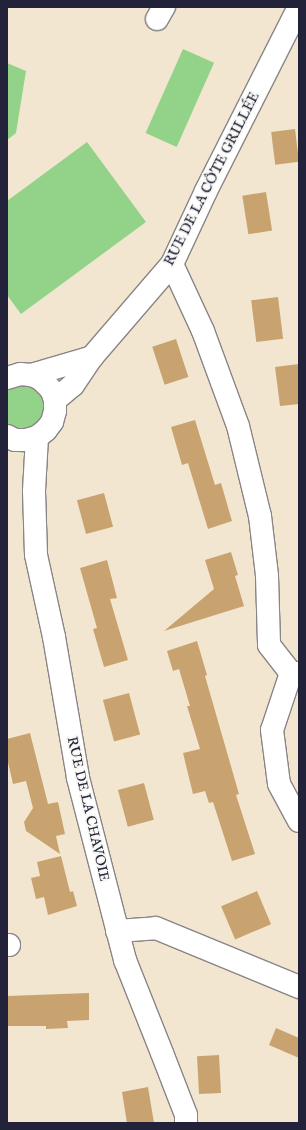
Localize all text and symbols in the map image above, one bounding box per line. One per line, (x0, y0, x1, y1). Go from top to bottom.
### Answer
street label: RUE DE LA CÔTE GRILLÉE (161, 89, 263, 269)
street label: RUE DE LA CHAVOIE (63, 735, 113, 883)

